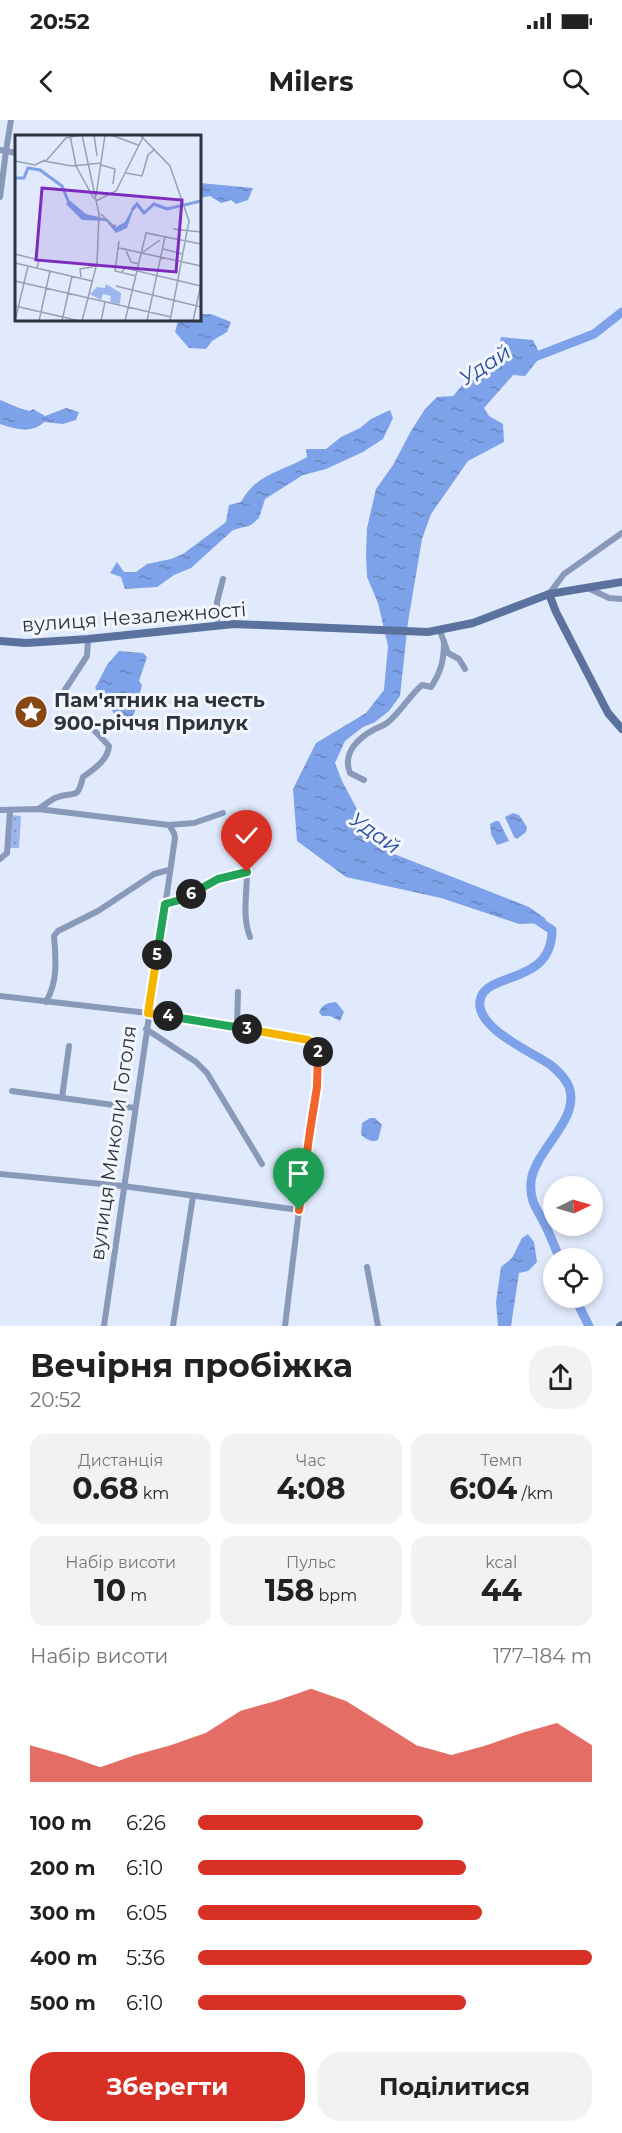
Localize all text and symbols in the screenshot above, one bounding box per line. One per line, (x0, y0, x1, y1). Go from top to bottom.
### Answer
text: 20:52 (30, 8, 90, 35)
icon: back (30, 65, 63, 98)
text: Milers (268, 65, 354, 98)
icon: search (559, 65, 592, 98)
inset map (15, 135, 201, 321)
water label: Удай (454, 339, 515, 390)
street label: вулиця Незалежності (21, 597, 247, 637)
place label: Пам'ятник на честь 900-річчя Прилук (54, 688, 265, 735)
place icon: Пам'ятник на честь 900-річчя Прилук (13, 694, 49, 730)
water label: Удай (345, 806, 405, 859)
pin (221, 810, 272, 872)
icon: check (230, 819, 263, 852)
pin: 6 (176, 879, 206, 909)
text: 6 (186, 884, 196, 903)
pin: 5 (142, 940, 172, 970)
text: 5 (152, 945, 162, 964)
pin: 4 (153, 1001, 183, 1031)
text: 4 (162, 1006, 174, 1025)
pin: 3 (232, 1014, 262, 1044)
text: 3 (242, 1019, 252, 1038)
street label: вулиця Миколи Гоголя (85, 1024, 141, 1262)
pin: 2 (303, 1037, 333, 1067)
text: 2 (313, 1042, 323, 1061)
pin (273, 1148, 324, 1210)
icon: arrive (282, 1157, 315, 1190)
north arrow (543, 1176, 603, 1236)
map controls (543, 1176, 603, 1308)
button: locate (543, 1248, 603, 1308)
text: Вечірня пробіжка (30, 1345, 353, 1385)
button: share (529, 1346, 592, 1409)
text: 20:52 (30, 1388, 81, 1412)
text: Дистанція (78, 1451, 163, 1470)
text: Час (296, 1451, 326, 1470)
text: Темп (480, 1451, 522, 1470)
text: 0.68 (72, 1470, 139, 1507)
text: 4:08 (277, 1470, 345, 1507)
text: 6:04 (449, 1470, 517, 1507)
text: km (139, 1484, 169, 1503)
text: /km (517, 1484, 553, 1503)
text: Набір висоти (65, 1553, 176, 1572)
text: Пульс (286, 1553, 336, 1572)
text: kcal (485, 1553, 517, 1572)
text: 10 (94, 1572, 126, 1609)
text: 158 (265, 1572, 314, 1609)
text: 44 (481, 1572, 522, 1609)
text: m (126, 1586, 147, 1605)
text: bpm (314, 1586, 357, 1605)
text: Набір висоти (30, 1644, 168, 1668)
text: 177–184 m (493, 1644, 592, 1668)
text: 100 m (30, 1811, 92, 1835)
text: 6:26 (126, 1811, 166, 1835)
text: 200 m (30, 1856, 96, 1880)
text: 6:10 (126, 1856, 163, 1880)
text: 300 m (30, 1901, 96, 1925)
text: 6:05 (126, 1901, 167, 1925)
text: 400 m (30, 1946, 98, 1970)
text: 5:36 (126, 1946, 165, 1970)
text: 500 m (30, 1991, 96, 2015)
text: 6:10 (126, 1991, 163, 2015)
button: Зберегти (30, 2052, 305, 2121)
button: Поділитися (317, 2052, 592, 2121)

